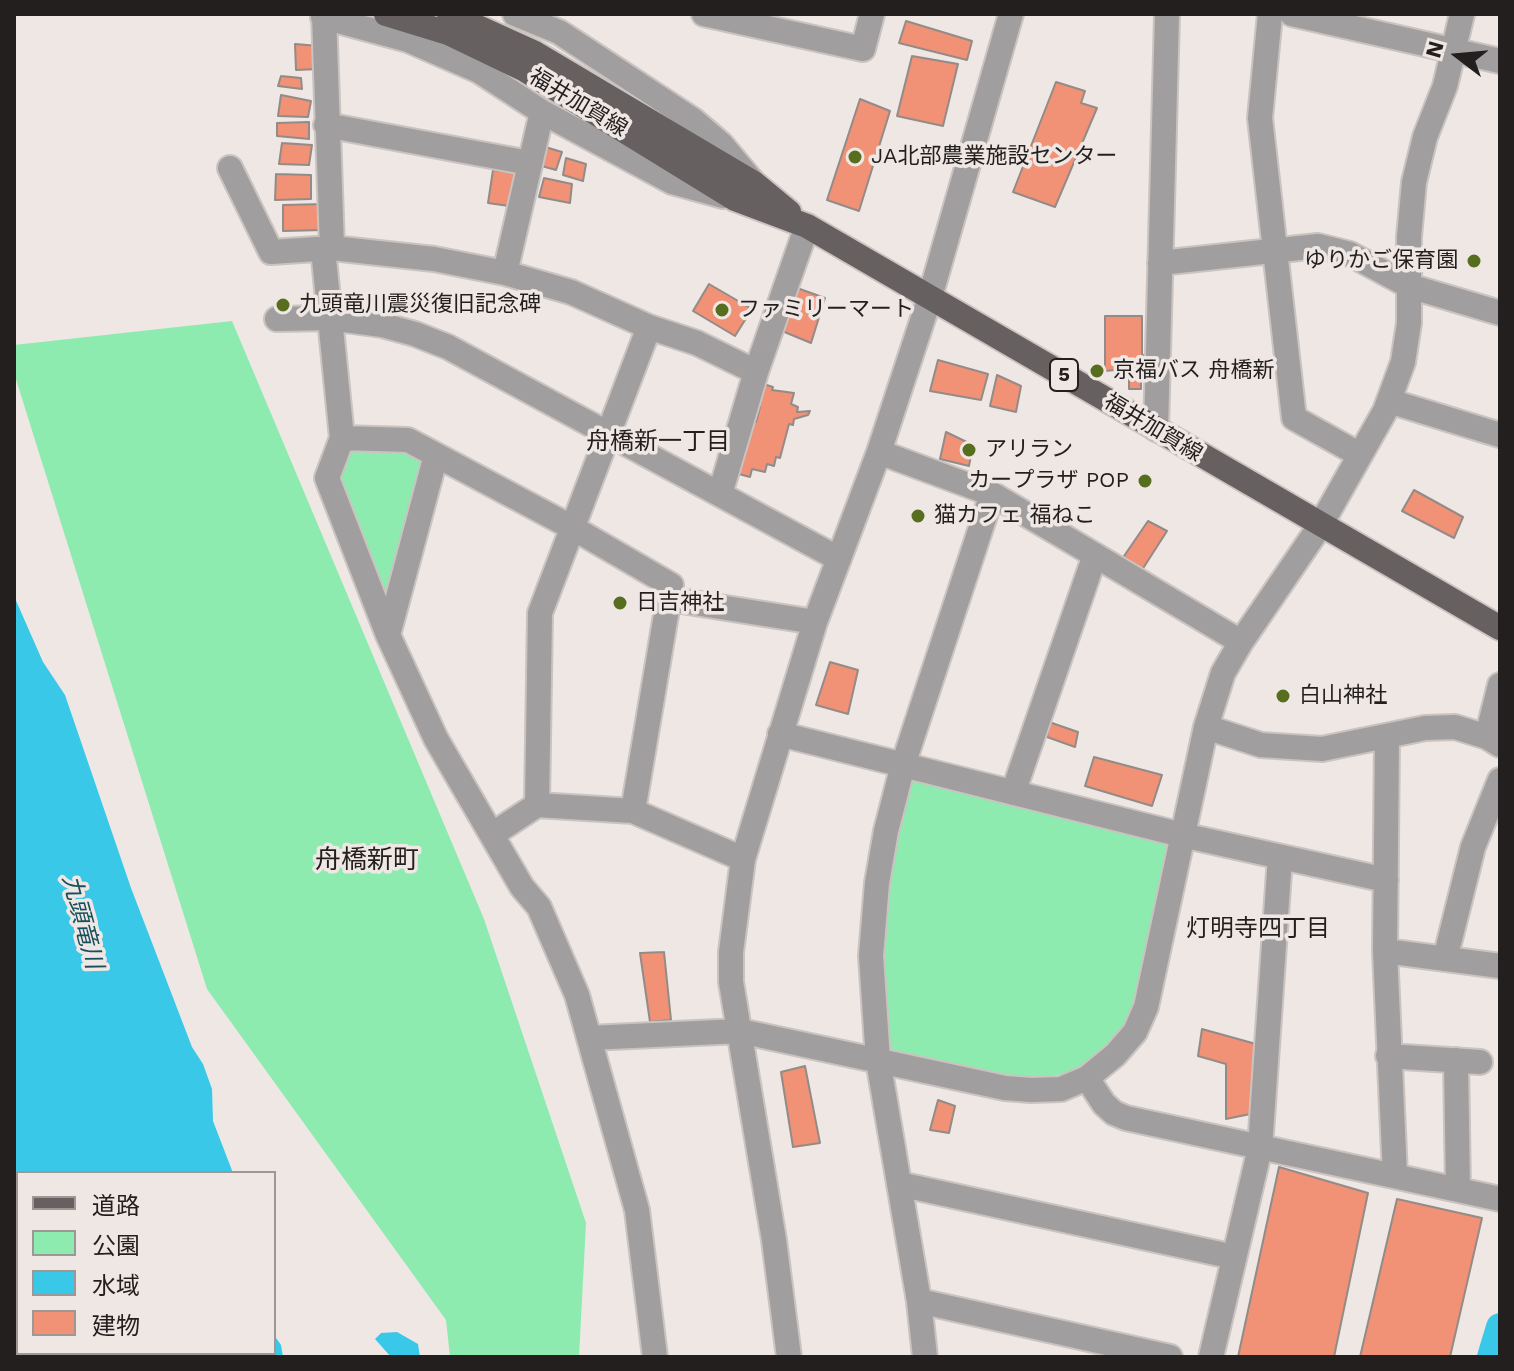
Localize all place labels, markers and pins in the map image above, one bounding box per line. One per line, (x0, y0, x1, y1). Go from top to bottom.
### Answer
place label: JA北部農業施設センター (871, 144, 1117, 170)
marker: JA北部農業施設センター (846, 148, 864, 166)
place label: ゆりかご保育園 (1304, 248, 1458, 274)
marker: ゆりかご保育園 (1465, 252, 1483, 270)
place label: 九頭竜川震災復旧記念碑 (299, 292, 541, 318)
marker: 九頭竜川震災復旧記念碑 (274, 296, 292, 314)
place label: ファミリーマート (738, 297, 914, 323)
marker: ファミリーマート (713, 301, 731, 319)
place label: 京福バス 舟橋新 (1113, 358, 1275, 384)
marker: 京福バス 舟橋新 (1088, 362, 1106, 380)
place label: アリラン (985, 437, 1073, 463)
marker: アリラン (960, 441, 978, 459)
place label: カープラザ POP (968, 468, 1129, 494)
marker: カープラザ POP (1136, 472, 1154, 490)
place label: 猫カフェ 福ねこ (934, 503, 1096, 529)
marker: 猫カフェ 福ねこ (909, 507, 927, 525)
place label: 日吉神社 (636, 590, 724, 616)
marker: 日吉神社 (611, 594, 629, 612)
place label: 白山神社 (1299, 683, 1387, 709)
marker: 白山神社 (1274, 687, 1292, 705)

